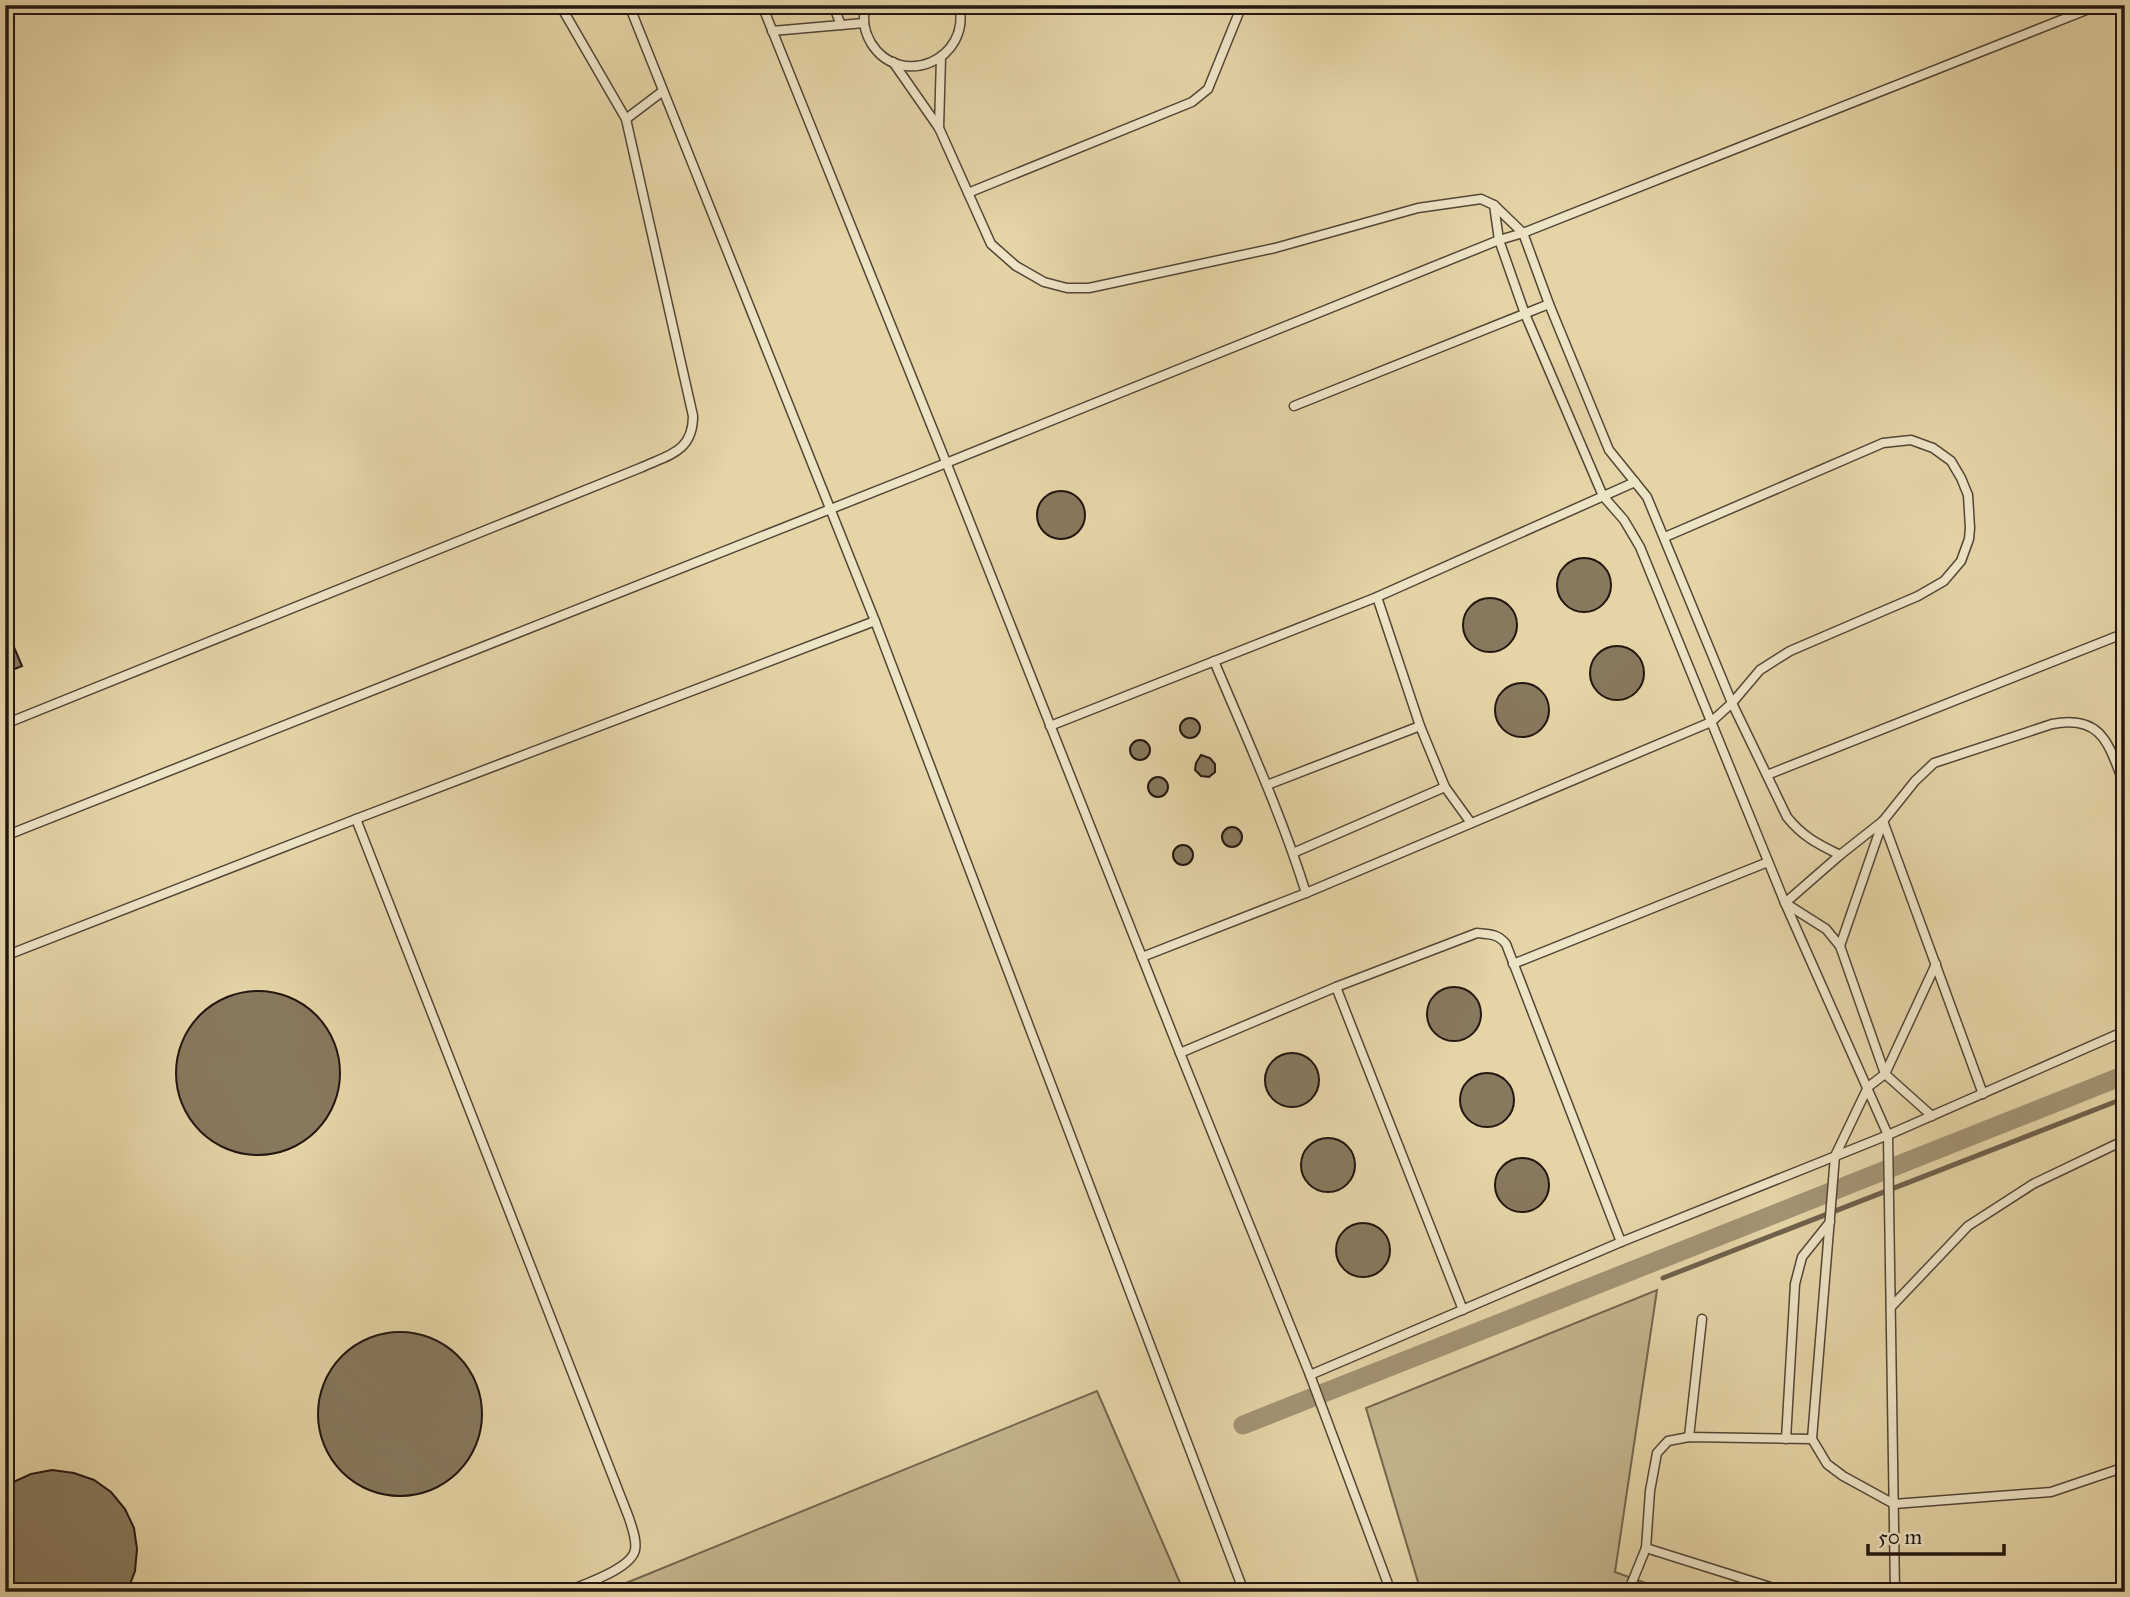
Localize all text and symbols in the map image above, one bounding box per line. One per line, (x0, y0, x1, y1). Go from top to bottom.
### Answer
scale bar (1868, 1513, 2004, 1557)
text: 50 m (1878, 1524, 1923, 1550)

